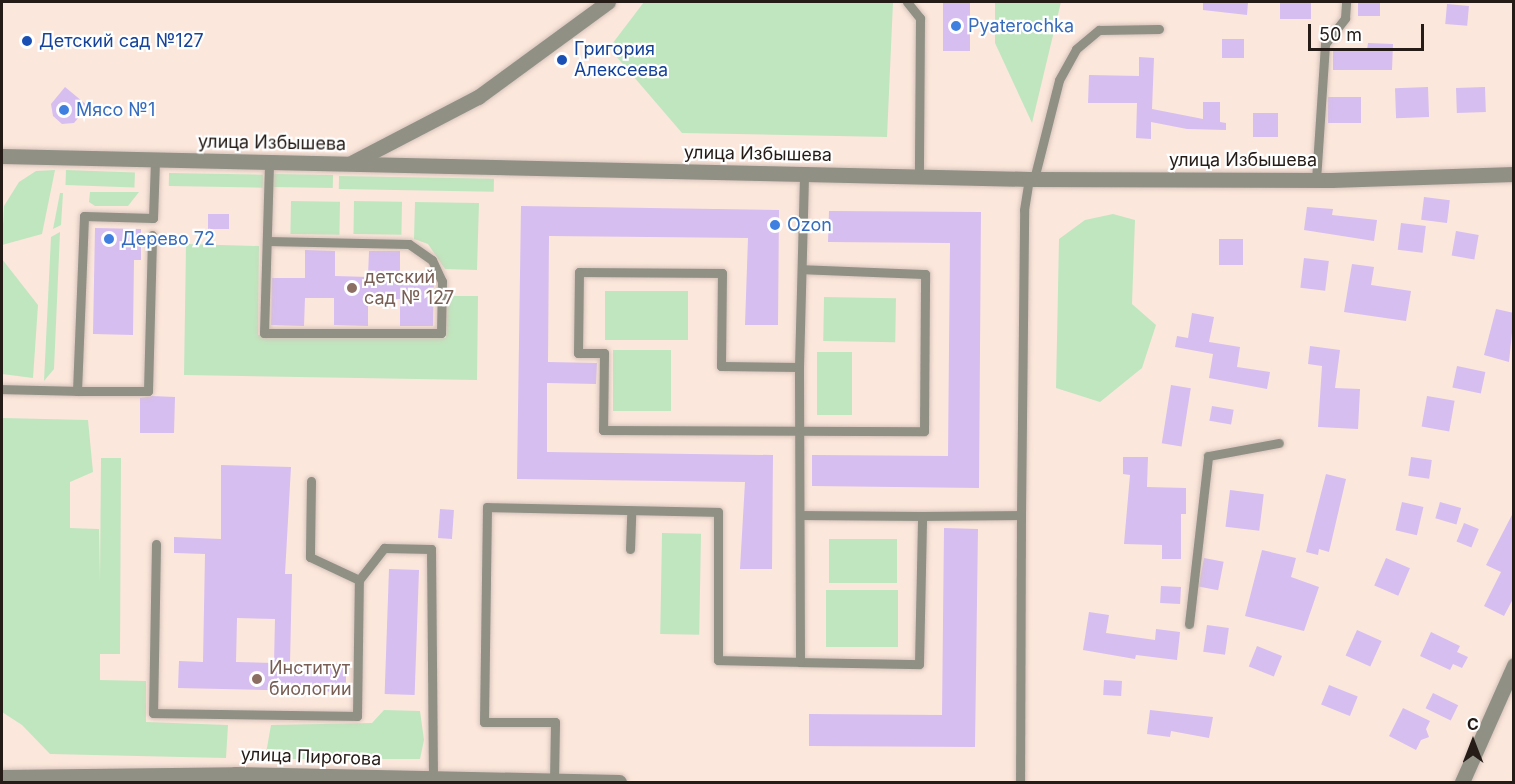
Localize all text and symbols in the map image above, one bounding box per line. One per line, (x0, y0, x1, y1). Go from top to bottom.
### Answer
scale bar (1311, 12, 1426, 50)
place label: Pyaterochka (968, 15, 1074, 37)
marker: Pyaterochka (949, 19, 963, 33)
text: 50 m (1319, 24, 1362, 45)
place label: Детский сад №127 (39, 30, 204, 52)
marker: Детский сад №127 (20, 34, 34, 48)
place label: Григория Алексеева (574, 39, 668, 82)
marker: Григория Алексеева (555, 53, 569, 67)
place label: Мясо №1 (76, 99, 155, 121)
marker: Мясо №1 (57, 103, 71, 117)
street label: улица Избышева (198, 131, 346, 155)
street label: улица Избышева (684, 142, 832, 166)
street label: улица Избышева (1169, 149, 1317, 171)
place label: Ozon (787, 214, 832, 236)
marker: Ozon (768, 218, 782, 232)
place label: Дерево 72 (121, 228, 215, 250)
marker: Дерево 72 (102, 232, 116, 246)
place label: детский сад № 127 (364, 267, 454, 310)
marker: детский сад № 127 (345, 281, 359, 295)
place label: Институт биологии (269, 658, 352, 700)
marker: Институт биологии (250, 672, 264, 686)
north arrow (1443, 712, 1503, 772)
text: С (1467, 714, 1479, 734)
street label: улица Пирогова (240, 744, 382, 770)

